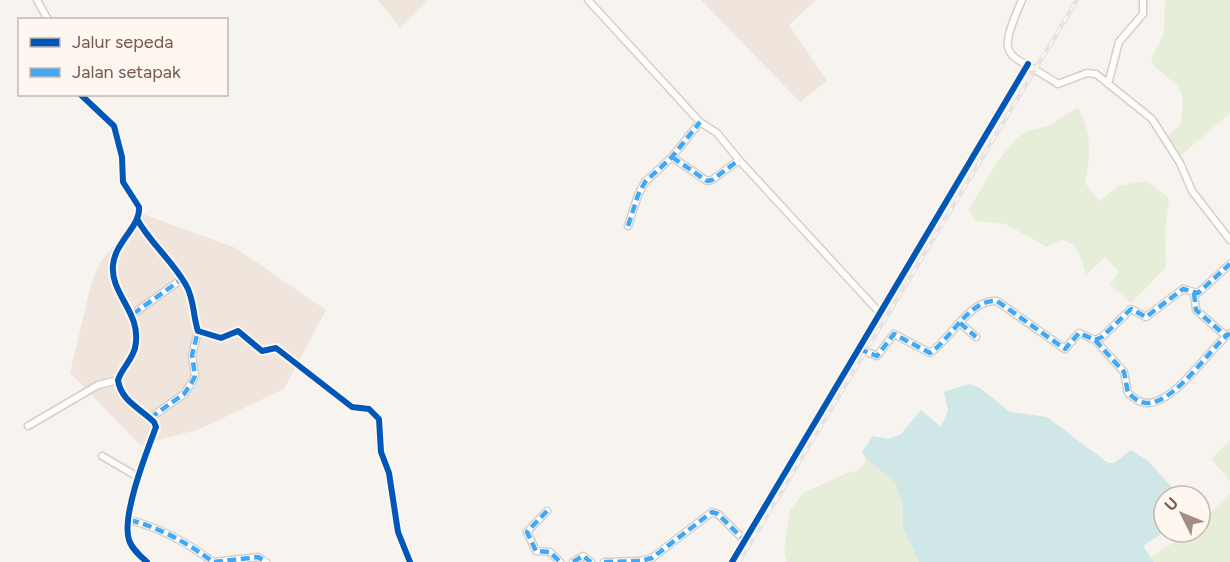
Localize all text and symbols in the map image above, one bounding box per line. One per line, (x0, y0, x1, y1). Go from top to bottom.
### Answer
legend (18, 18, 228, 96)
text: Jalur sepeda (72, 31, 173, 53)
text: Jalan setapak (72, 61, 181, 83)
north arrow (1152, 484, 1212, 544)
text: U (1161, 494, 1182, 515)

